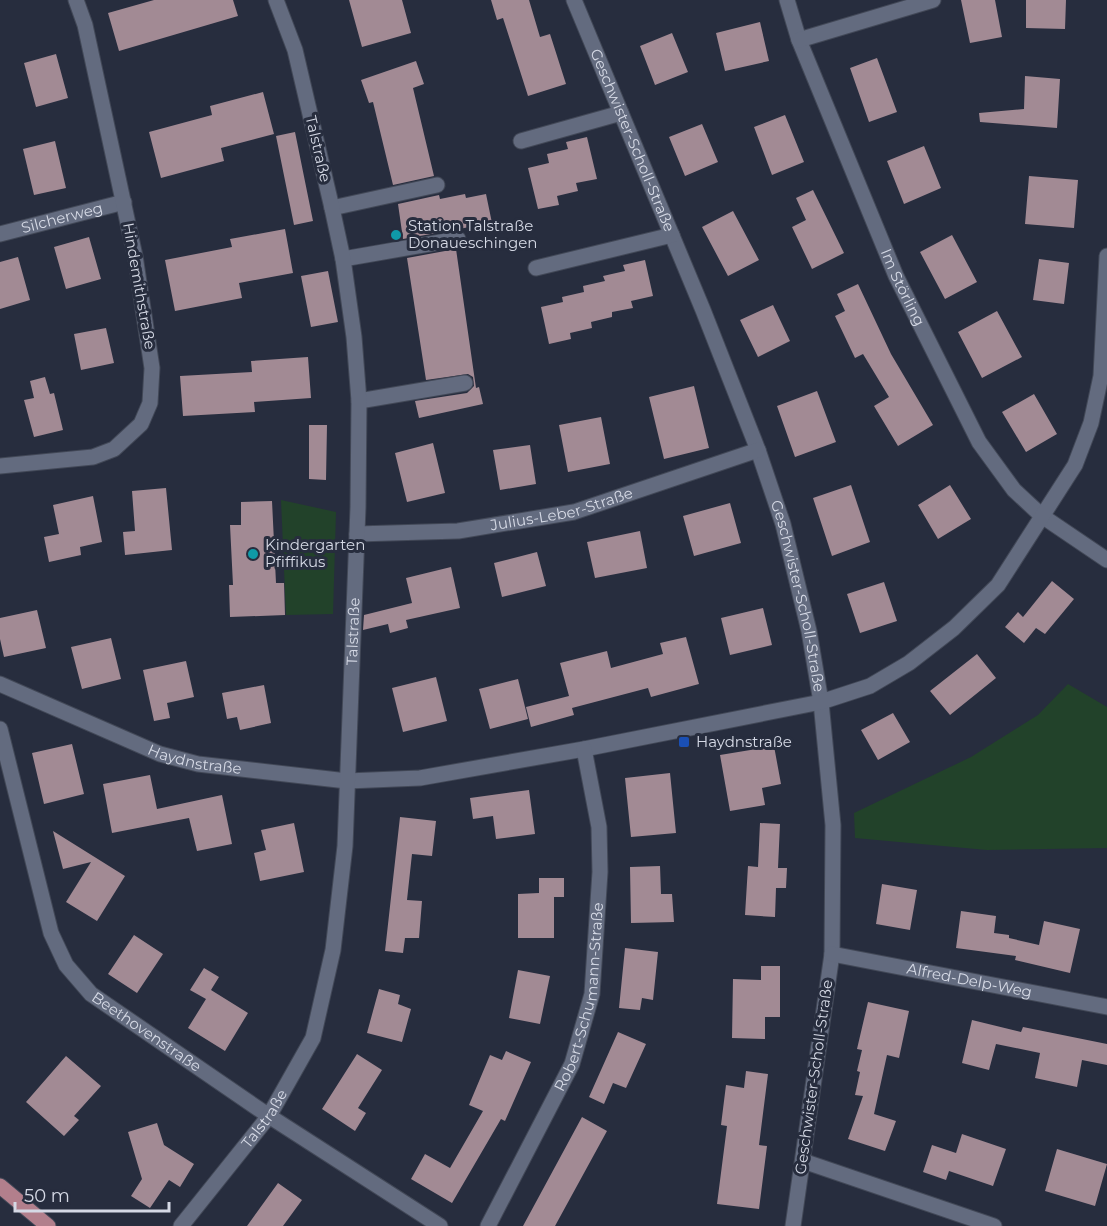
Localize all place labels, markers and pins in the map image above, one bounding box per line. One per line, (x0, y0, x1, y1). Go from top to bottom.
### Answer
place label: Station Talstraße Donaueschingen (408, 216, 537, 252)
marker: Station Talstraße Donaueschingen (389, 228, 403, 242)
place label: Kindergarten Pfiffikus (265, 535, 365, 571)
marker: Kindergarten Pfiffikus (246, 547, 260, 561)
place label: Haydnstraße (696, 732, 792, 751)
marker: Haydnstraße (677, 735, 691, 749)

